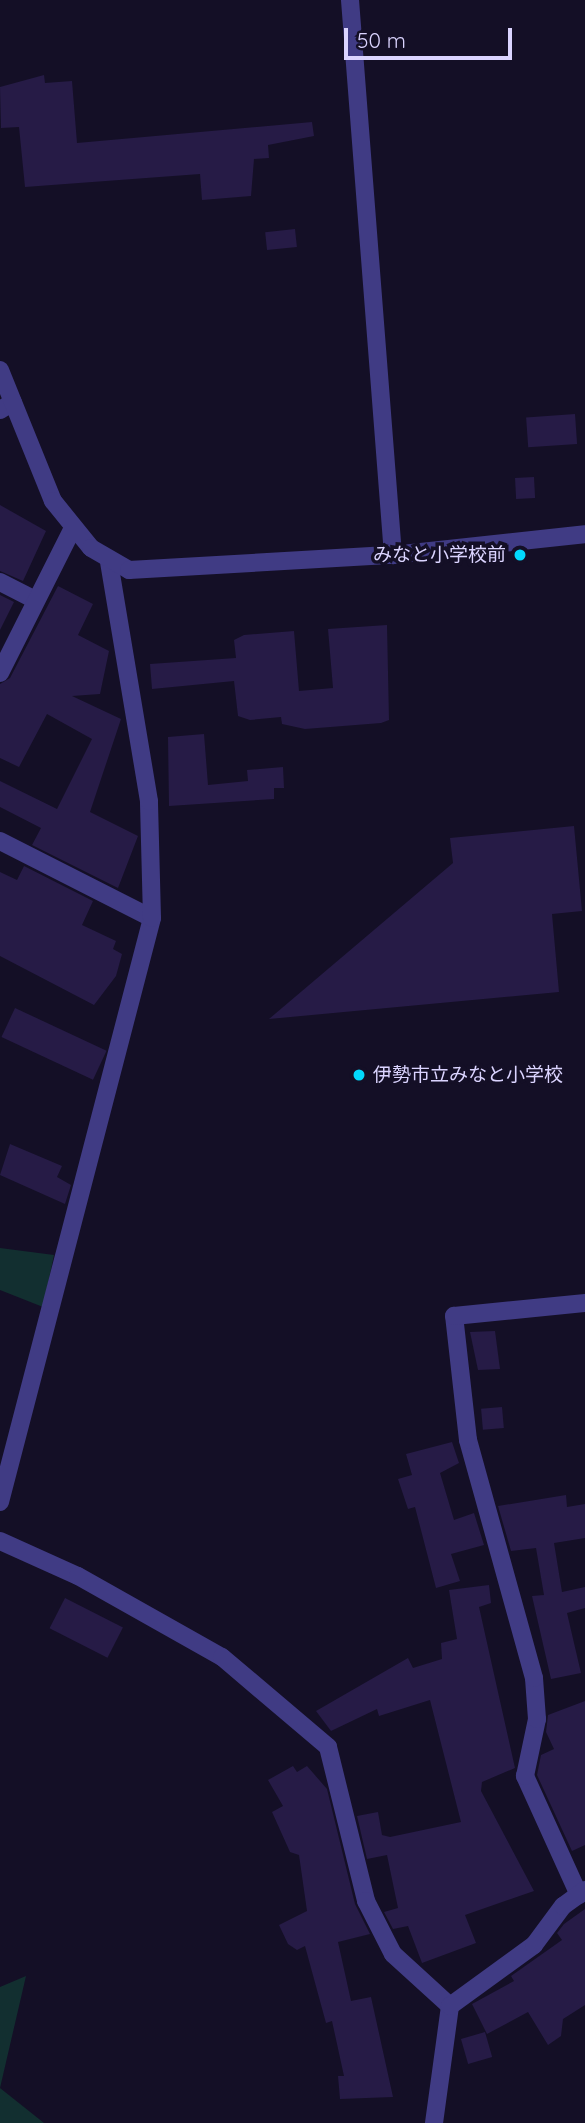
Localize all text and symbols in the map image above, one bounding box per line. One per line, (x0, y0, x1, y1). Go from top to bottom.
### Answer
scale bar (347, 14, 515, 58)
text: 50 m (357, 27, 406, 53)
place label: みなと小学校前 (373, 544, 506, 566)
marker: みなと小学校前 (512, 547, 528, 563)
place label: 伊勢市立みなと小学校 (373, 1064, 563, 1086)
marker: 伊勢市立みなと小学校 (351, 1067, 367, 1083)

